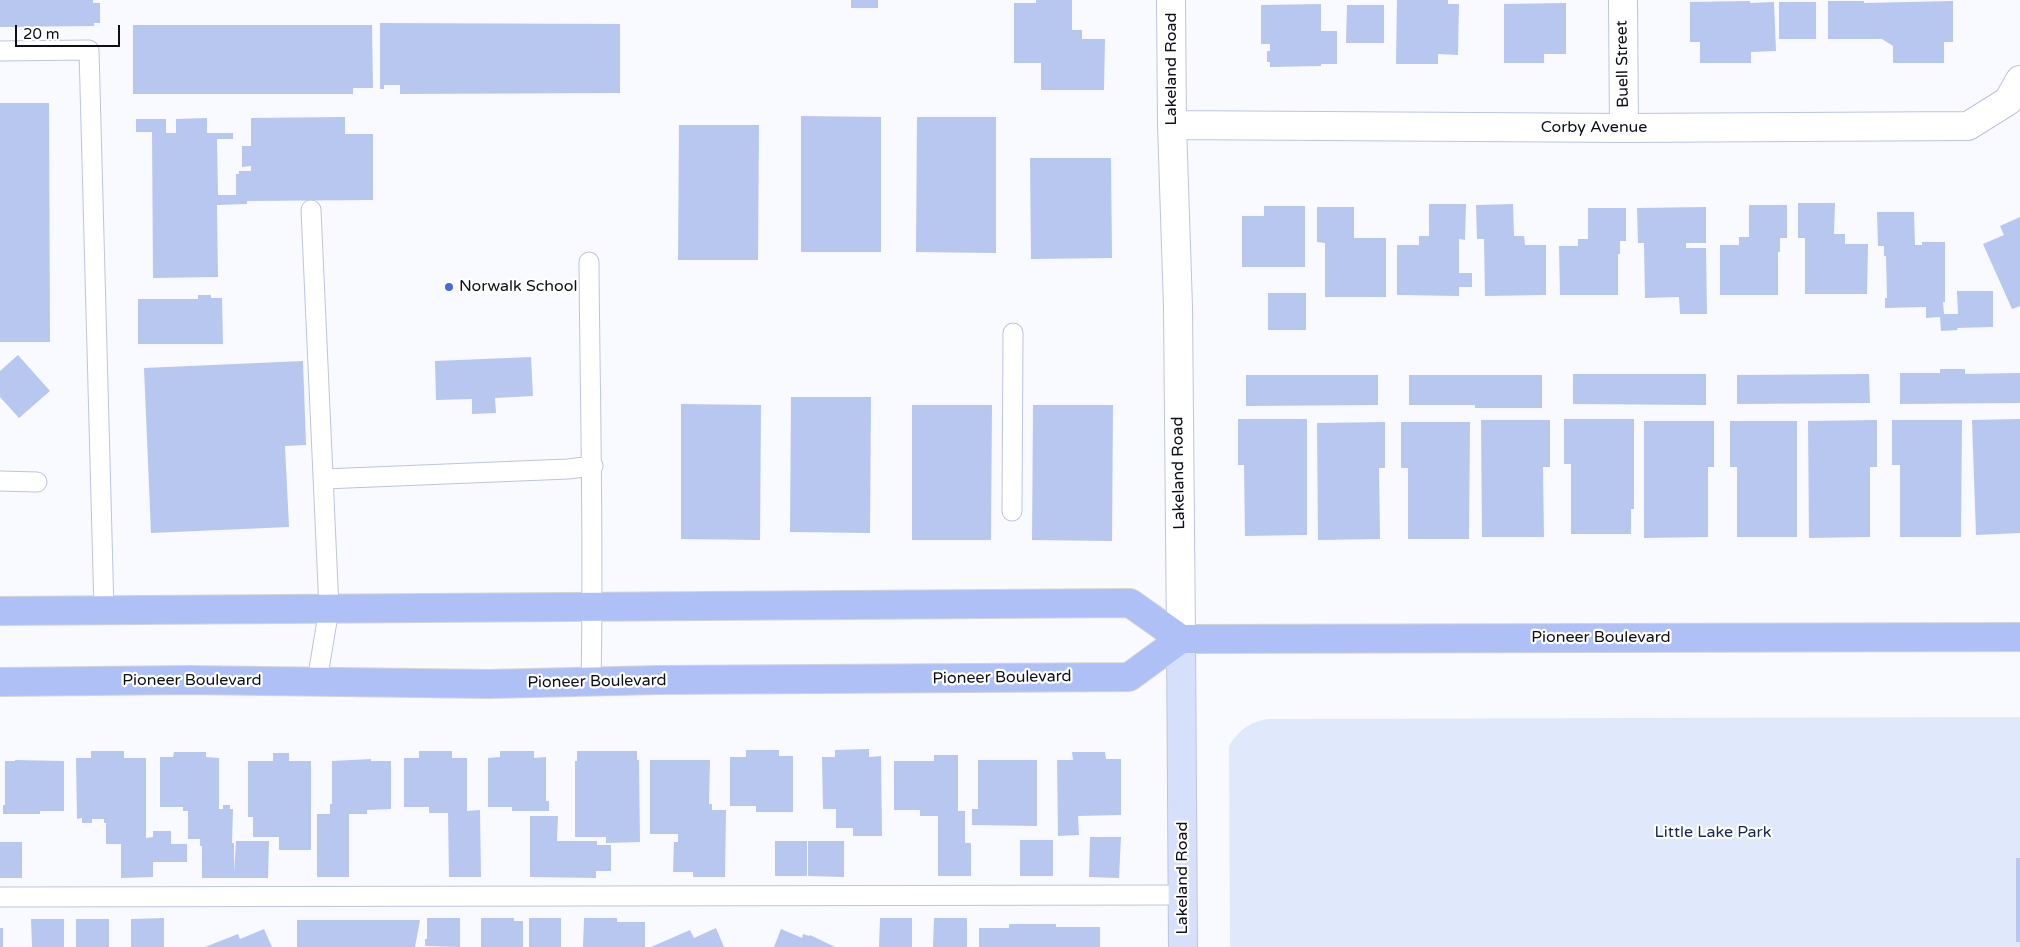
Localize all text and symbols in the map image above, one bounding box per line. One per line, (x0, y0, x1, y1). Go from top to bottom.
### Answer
street label: Lakeland Road (1162, 12, 1182, 126)
scale bar (18, 15, 122, 47)
street label: Buell Street (1613, 20, 1633, 108)
text: 20 m (23, 25, 60, 43)
street label: Corby Avenue (1541, 118, 1647, 138)
place label: Norwalk School (459, 277, 577, 297)
marker: Norwalk School (443, 281, 455, 293)
street label: Lakeland Road (1168, 416, 1190, 530)
street label: Pioneer Boulevard (1531, 628, 1671, 648)
street label: Pioneer Boulevard (932, 667, 1072, 689)
street label: Pioneer Boulevard (122, 671, 262, 691)
street label: Pioneer Boulevard (527, 671, 667, 693)
street label: Lakeland Road (1173, 821, 1193, 935)
park label: Little Lake Park (1655, 823, 1771, 843)

